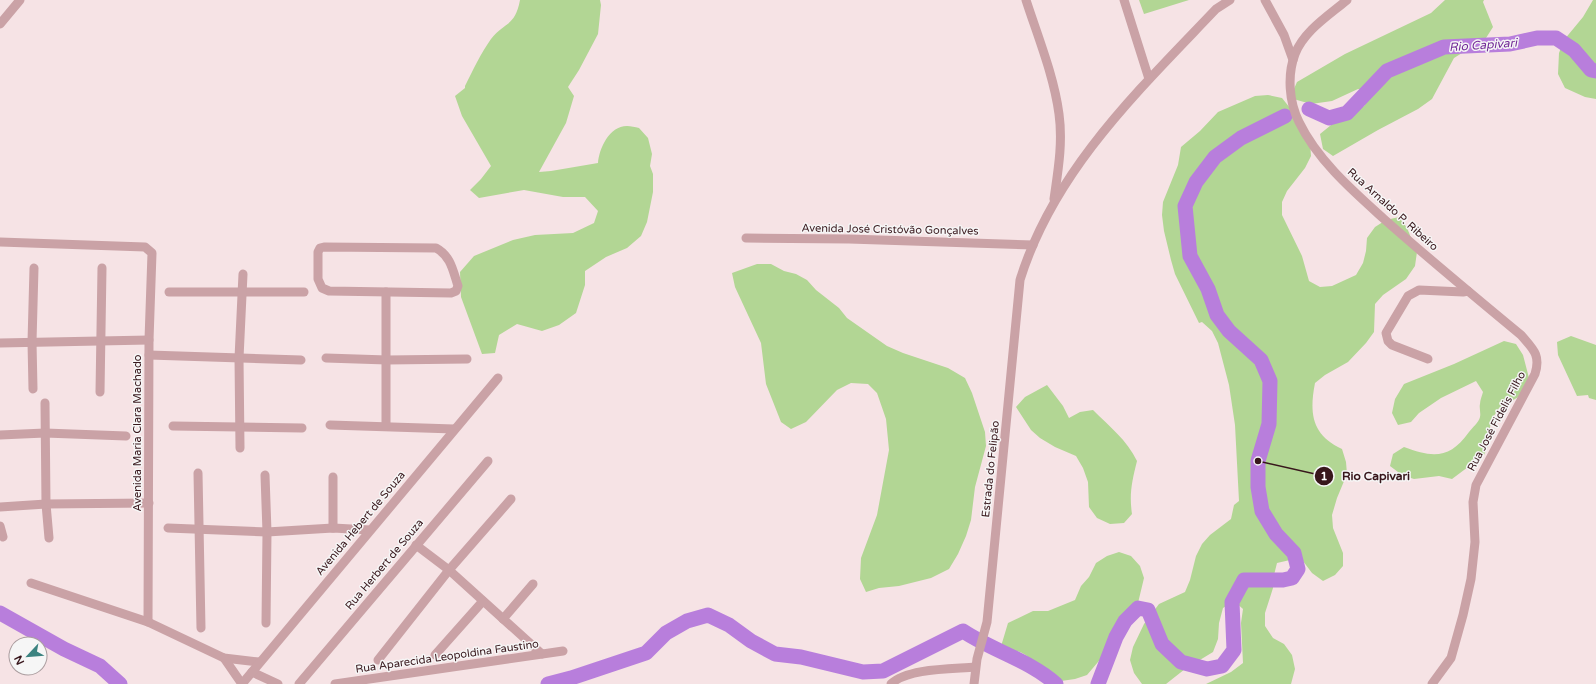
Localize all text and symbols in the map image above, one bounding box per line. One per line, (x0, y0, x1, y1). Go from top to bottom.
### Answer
water label: Rio Capivari (1448, 35, 1520, 54)
street label: Rua Arnaldo P. Ribeiro (1345, 165, 1441, 254)
street label: Avenida José Cristóvão Gonçalves (801, 221, 979, 238)
street label: Avenida Maria Clara Machado (131, 354, 144, 512)
street label: Rua José Fidelis Filho (1465, 369, 1528, 473)
street label: Estrada do Felipão (979, 420, 1002, 518)
callout: Rio Capivari (1314, 464, 1418, 488)
street label: Avenida Hebert de Souza (313, 469, 408, 578)
text: 1 (1320, 469, 1328, 483)
text: Rio Capivari (1342, 469, 1410, 484)
street label: Rua Herbert de Souza (343, 516, 426, 612)
north arrow (8, 636, 48, 676)
street label: Rua Aparecida Leopoldina Faustino (355, 637, 540, 676)
text: N (12, 653, 27, 667)

